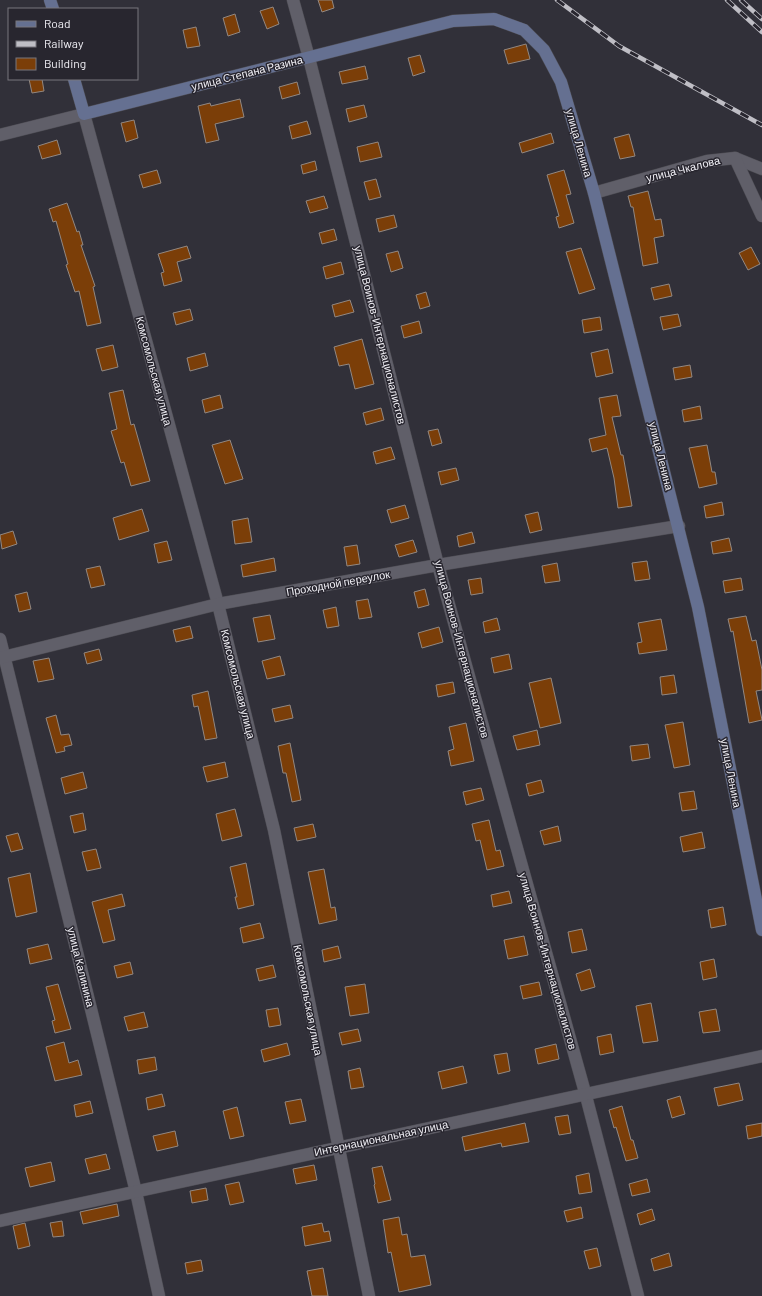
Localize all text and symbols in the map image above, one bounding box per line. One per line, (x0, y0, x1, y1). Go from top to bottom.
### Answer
legend (8, 8, 138, 80)
text: Road (44, 16, 71, 30)
text: Railway (44, 36, 84, 50)
street label: улица Степана Разина (190, 52, 305, 93)
text: Building (44, 56, 86, 70)
street label: улица Ленина (564, 107, 596, 179)
street label: улица Чкалова (645, 153, 722, 184)
street label: улица Воинов-Интернационалистов (352, 244, 409, 426)
street label: Комсомольская улица (134, 315, 176, 428)
street label: улица Ленина (647, 420, 676, 492)
street label: улица Воинов-Интернационалистов (432, 559, 493, 739)
street label: Проходной переулок (285, 567, 391, 598)
street label: Комсомольская улица (219, 628, 259, 741)
street label: улица Ленина (718, 737, 745, 809)
street label: улица Воинов-Интернационалистов (517, 871, 580, 1051)
street label: улица Калинина (65, 926, 98, 1009)
street label: Комсомольская улица (291, 943, 326, 1057)
street label: Интернациональная улица (313, 1117, 450, 1158)

